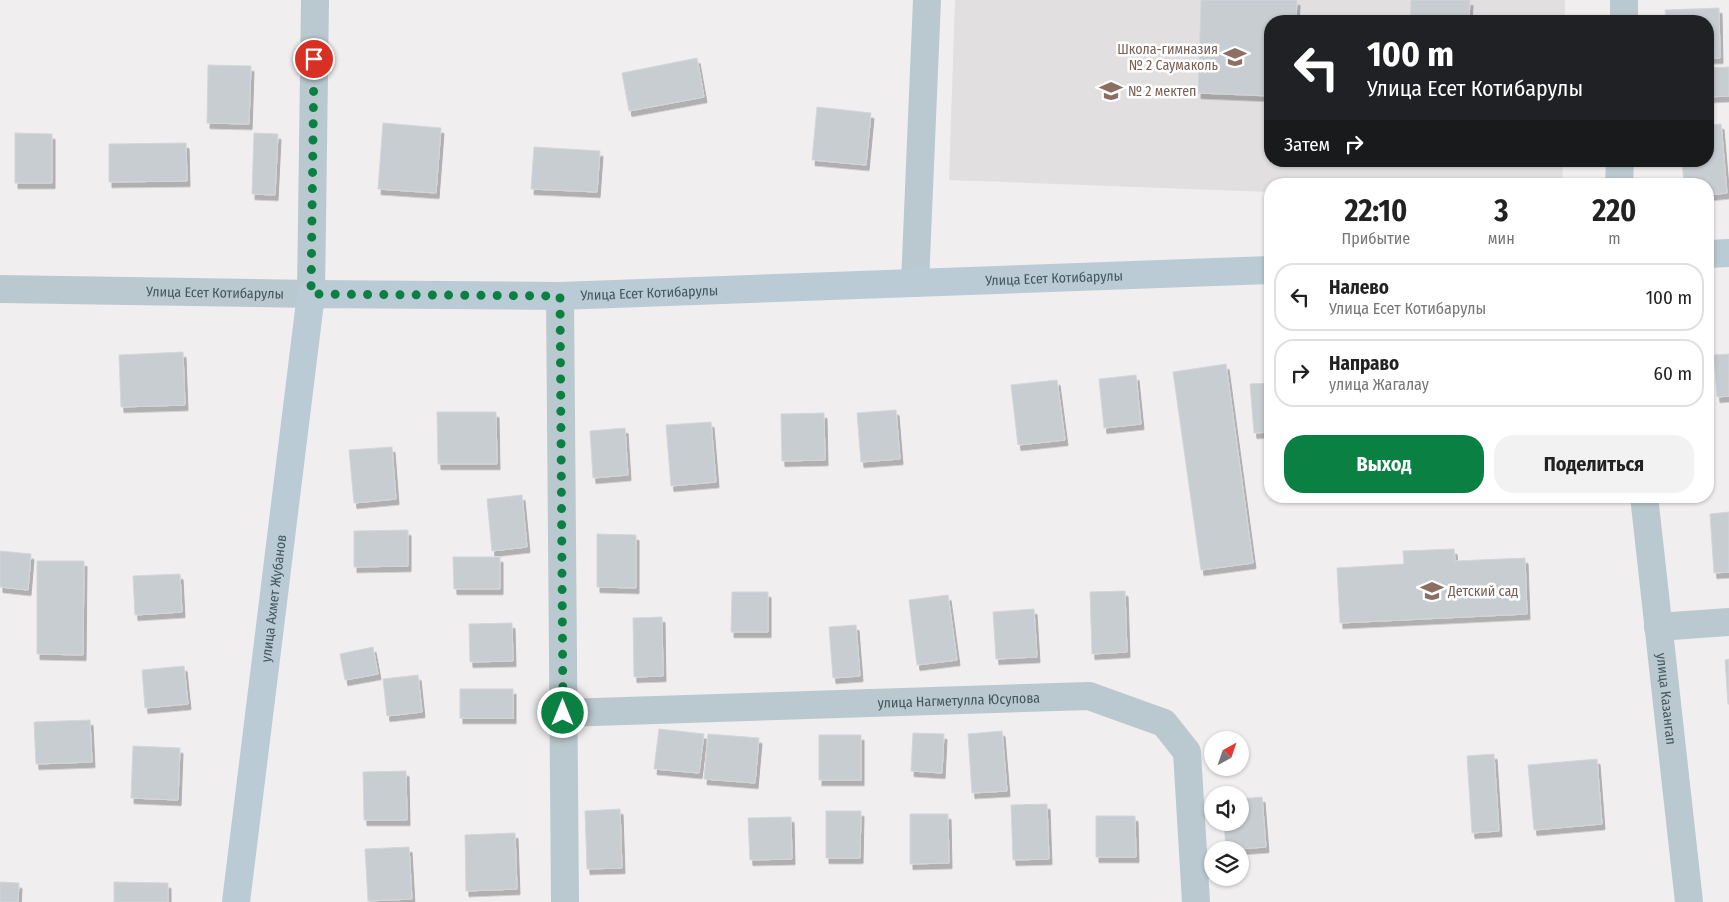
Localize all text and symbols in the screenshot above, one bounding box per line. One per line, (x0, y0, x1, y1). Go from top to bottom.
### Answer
text: 100 m (1367, 33, 1454, 75)
icon: left (1284, 35, 1349, 100)
pin (293, 38, 335, 80)
place label: Школа-гимназия № 2 Саумаколь (1117, 41, 1219, 74)
school or university icon: Школа-гимназия № 2 Саумаколь (1222, 44, 1248, 70)
icon: arrive (300, 45, 328, 73)
text: Улица Есет Котибарулы (1367, 75, 1583, 102)
school or university icon: № 2 мектеп (1098, 78, 1124, 104)
place label: № 2 мектеп (1128, 83, 1197, 100)
icon: right (1340, 130, 1368, 158)
text: Затем (1284, 133, 1330, 156)
text: 22:10 (1345, 193, 1407, 229)
text: 3 (1494, 193, 1508, 229)
text: 220 (1592, 193, 1636, 229)
text: Прибытие (1342, 229, 1410, 248)
text: мин (1488, 229, 1515, 248)
text: m (1608, 229, 1620, 248)
street label: Улица Есет Котибарулы (984, 267, 1123, 289)
text: Налево (1329, 276, 1389, 299)
street label: Улица Есет Котибарулы (579, 282, 718, 304)
street label: Улица Есет Котибарулы (145, 283, 284, 302)
icon: left (1286, 283, 1314, 311)
text: 100 m (1646, 286, 1692, 309)
text: Улица Есет Котибарулы (1329, 299, 1486, 318)
text: Направо (1329, 352, 1399, 375)
icon: right (1286, 359, 1314, 387)
text: 60 m (1654, 362, 1692, 385)
text: улица Жагалау (1329, 375, 1429, 394)
button: Выход (1284, 435, 1484, 493)
button: Поделиться (1494, 435, 1694, 493)
street label: улица Ахмет Жубанов (257, 534, 290, 663)
school or university icon: Детский сад (1419, 578, 1445, 604)
place label: Детский сад (1447, 583, 1518, 600)
street label: улица Казангап (1653, 652, 1680, 746)
position arrow (536, 686, 588, 738)
street label: улица Нагметулла Юсупова (877, 689, 1040, 711)
north arrow (1204, 731, 1249, 776)
map controls (1204, 731, 1249, 886)
button: sound (1204, 786, 1249, 831)
button: layers (1204, 841, 1249, 886)

